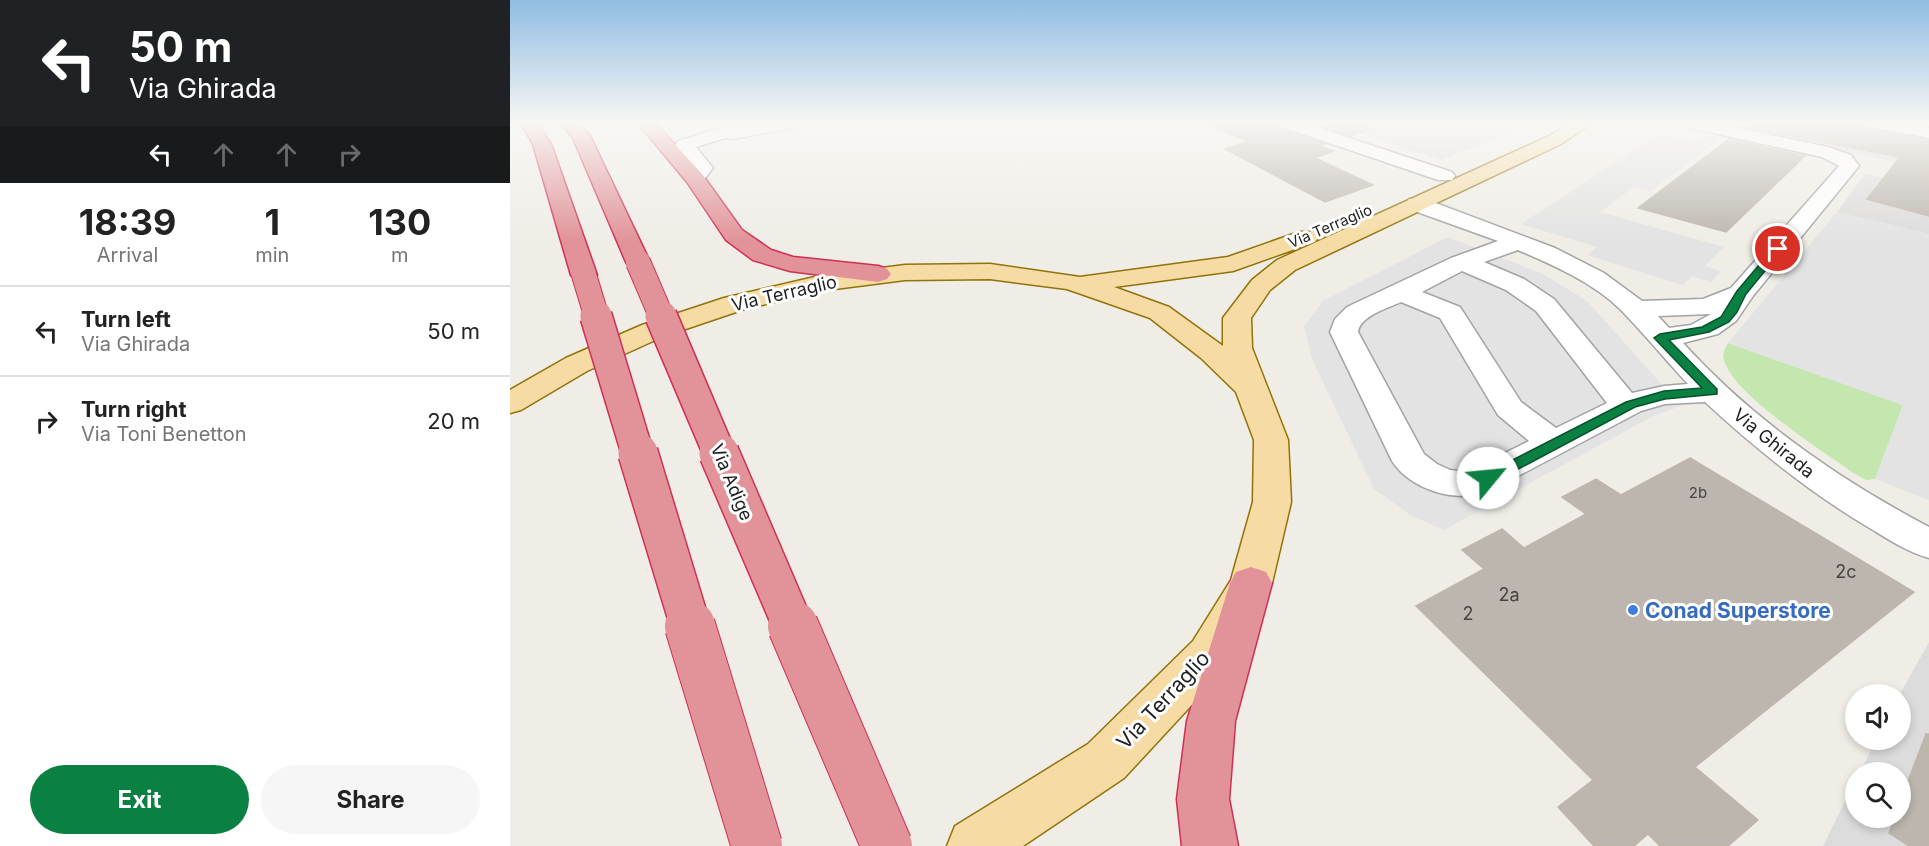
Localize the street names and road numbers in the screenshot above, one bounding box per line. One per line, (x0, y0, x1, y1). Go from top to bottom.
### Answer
street label: Via Terraglio (1285, 200, 1375, 252)
street label: Via Terraglio (729, 271, 839, 315)
street label: Via Ghirada (1729, 404, 1819, 482)
street label: Via Adige (706, 440, 758, 524)
street label: Via Terraglio (1111, 646, 1215, 754)

